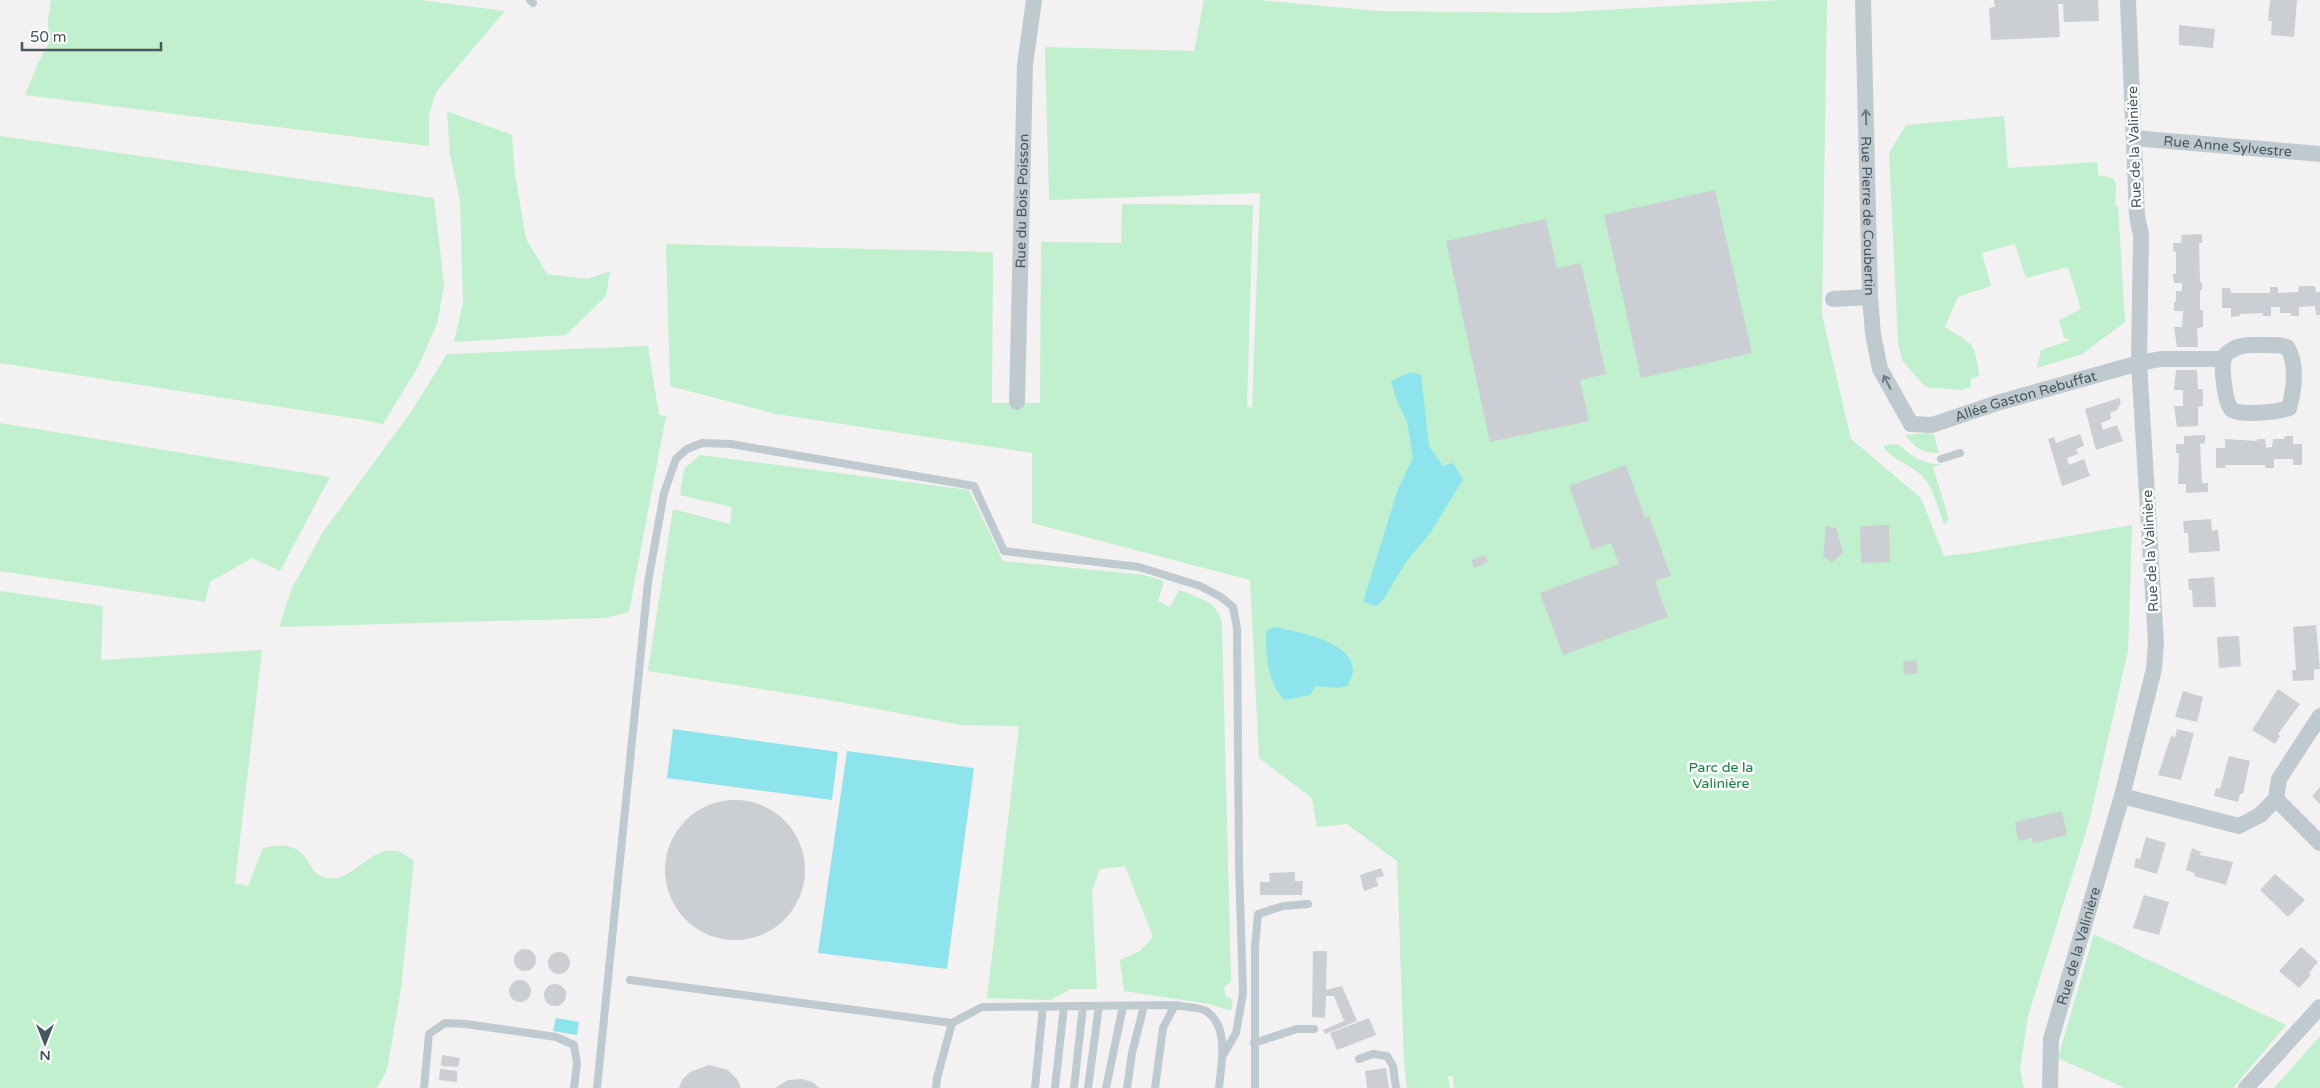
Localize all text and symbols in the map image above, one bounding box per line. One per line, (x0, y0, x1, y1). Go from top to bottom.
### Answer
scale bar (22, 20, 161, 52)
text: 50 m (30, 28, 67, 46)
street label: Rue de la Valinière (2124, 86, 2145, 208)
one-way arrow (1861, 110, 1870, 126)
street label: Rue du Bois Poisson (1012, 133, 1032, 269)
street label: Rue Anne Sylvestre (2163, 133, 2293, 161)
street label: Rue Pierre de Coubertin (1857, 136, 1878, 296)
street label: Allée Gaston Rebuffat (1953, 367, 2099, 426)
one-way arrow (1882, 375, 1892, 390)
street label: Rue de la Valinière (2139, 489, 2162, 612)
park label: Parc de la Valinière (1689, 759, 1753, 792)
street label: Rue de la Valinière (2053, 885, 2104, 1007)
north arrow (20, 1018, 70, 1068)
text: N (39, 1047, 51, 1064)

